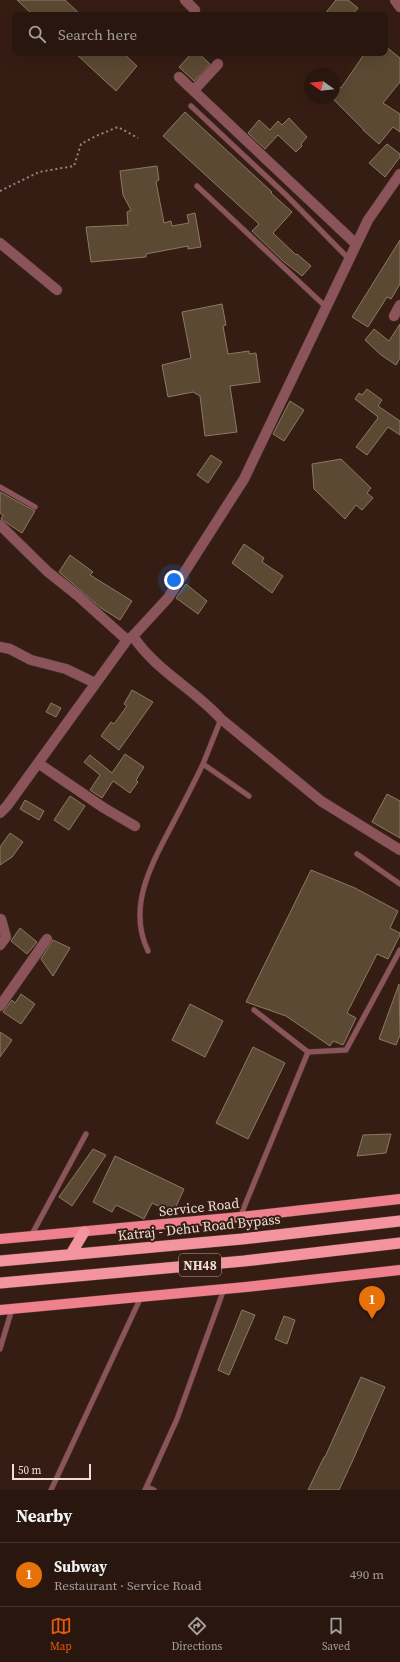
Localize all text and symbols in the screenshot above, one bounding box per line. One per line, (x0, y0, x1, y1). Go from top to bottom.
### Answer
search box (12, 12, 388, 56)
icon: search (26, 23, 48, 45)
text: Search here (58, 24, 137, 45)
north arrow (304, 68, 340, 104)
your location (164, 570, 184, 590)
street label: Service Road (158, 1193, 240, 1221)
street label: Katraj - Dehu Road Bypass (117, 1209, 281, 1245)
road number: NH48 (179, 1254, 221, 1276)
pin: 1 (359, 1286, 385, 1319)
scale bar (12, 1462, 91, 1481)
text: 50 m (18, 1463, 41, 1478)
text: Nearby (16, 1504, 72, 1528)
text: Subway (54, 1556, 107, 1577)
text: 1 (25, 1566, 33, 1583)
text: 490 m (350, 1566, 384, 1583)
text: Restaurant · Service Road (54, 1577, 202, 1594)
tab: Map (50, 1615, 72, 1654)
tab: Directions (171, 1615, 222, 1654)
tab: Saved (322, 1615, 350, 1654)

